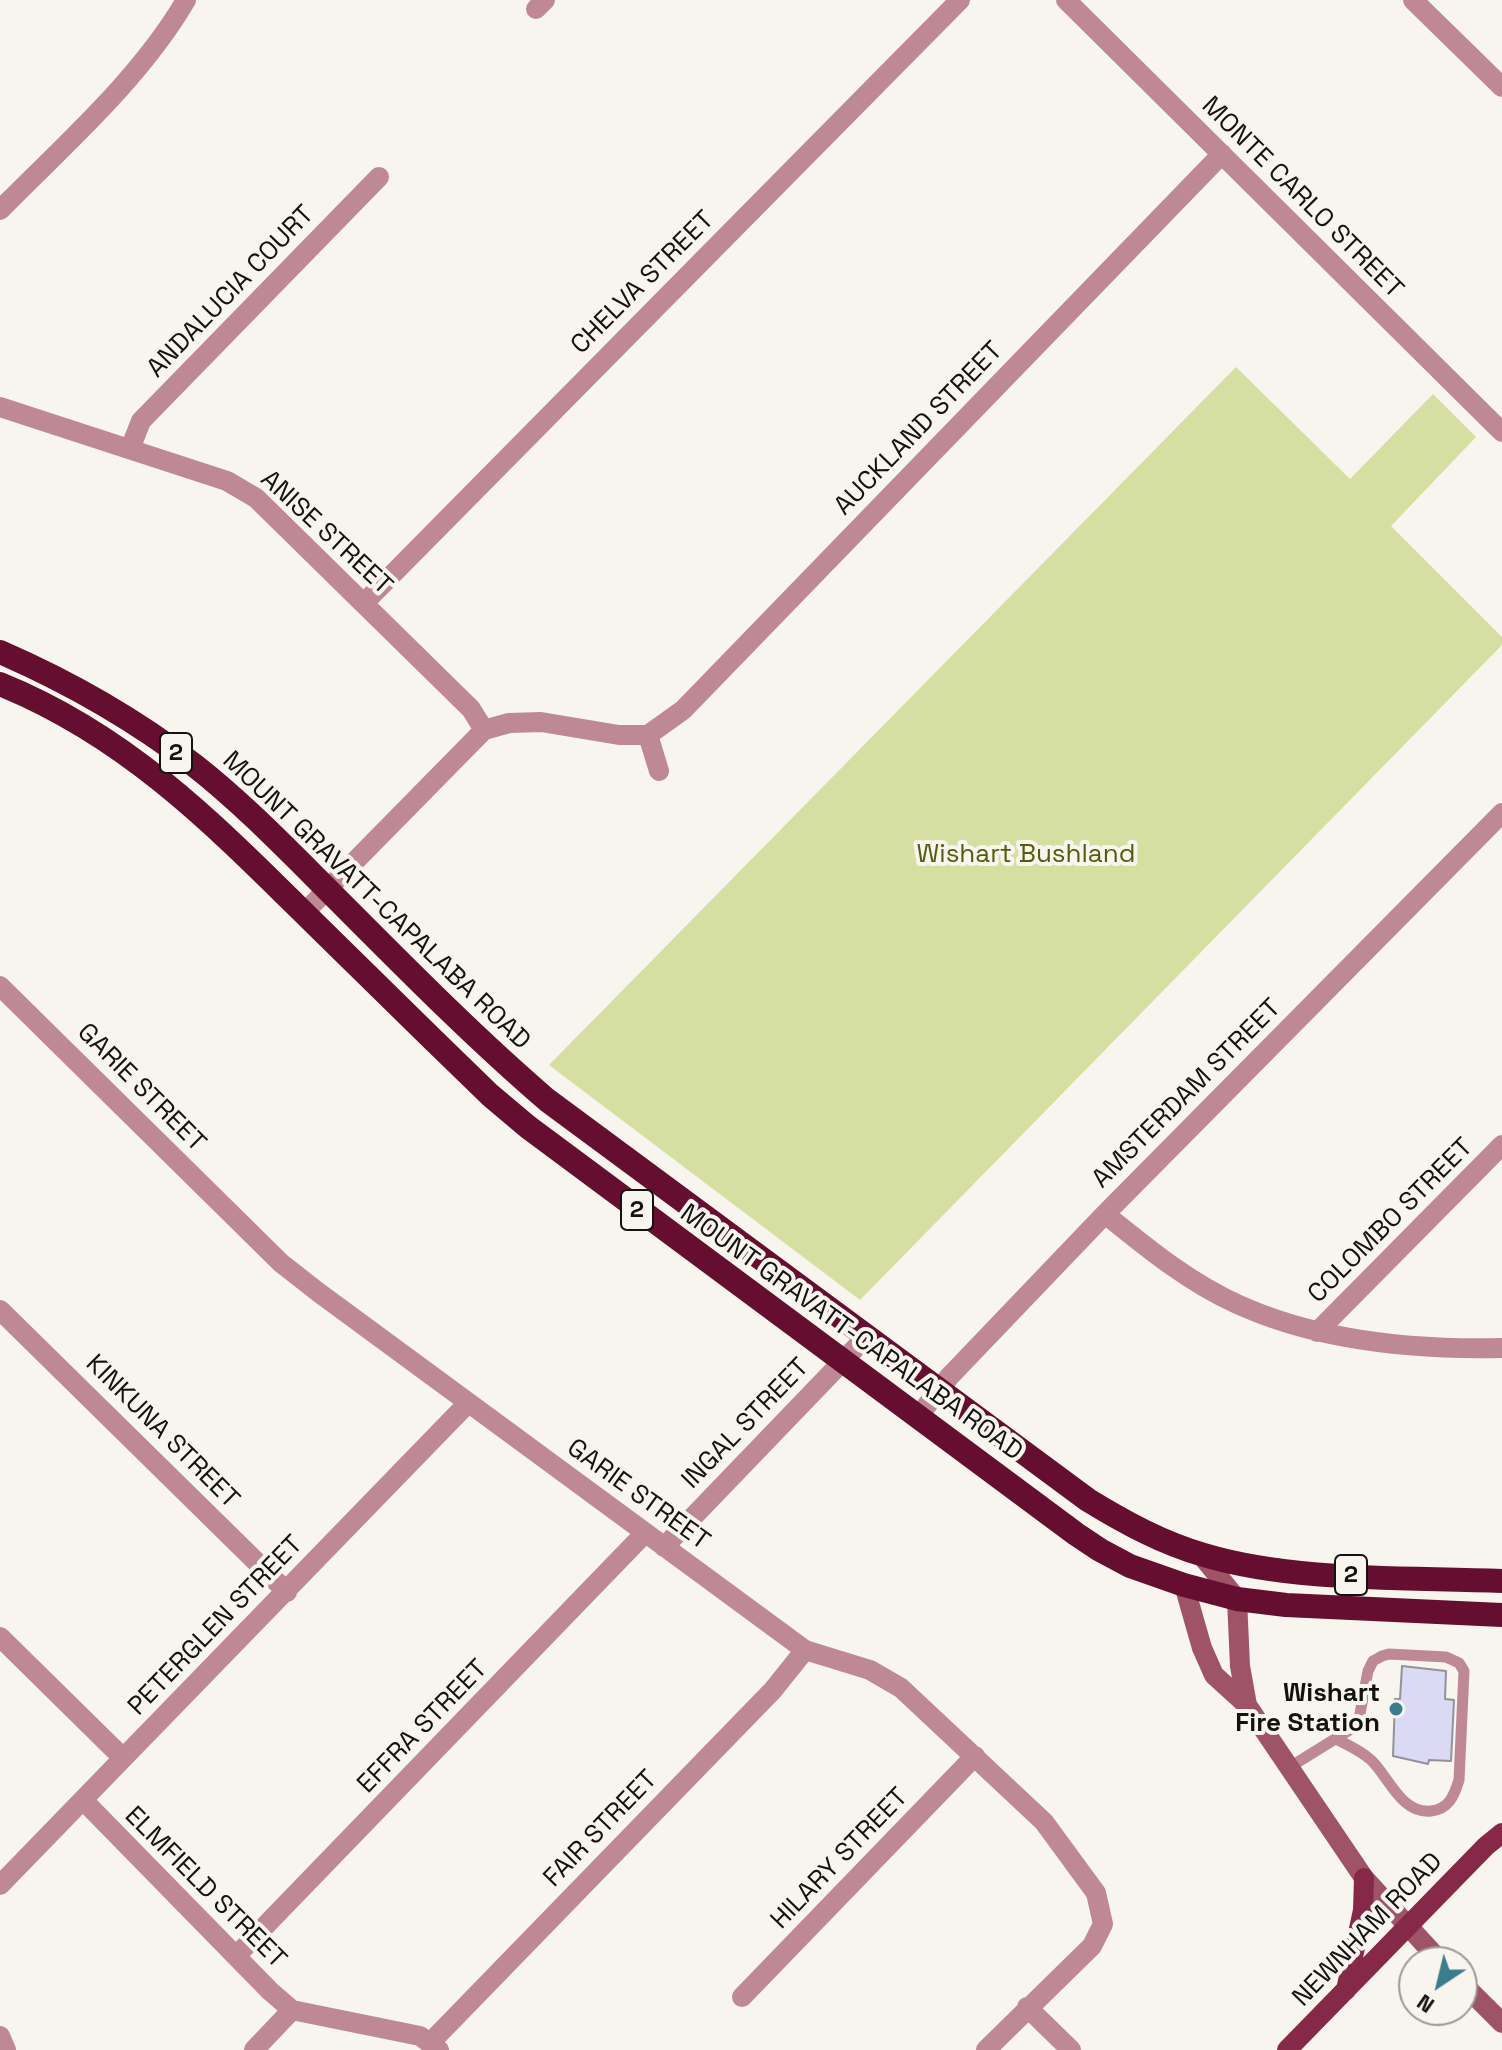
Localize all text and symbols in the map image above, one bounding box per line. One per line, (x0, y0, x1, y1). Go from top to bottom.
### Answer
street label: MONTE CARLO STREET (1195, 91, 1409, 305)
street label: ANDALUCIA COURT (141, 199, 321, 385)
street label: CHELVA STREET (565, 205, 721, 361)
street label: AUCKLAND STREET (828, 336, 1010, 522)
street label: ANISE STREET (254, 464, 398, 602)
road number: 2 (160, 733, 192, 773)
street label: MOUNT GRAVATT-CAPALABA ROAD (216, 745, 536, 1057)
park label: Wishart Bushland (917, 839, 1135, 871)
street label: AMSTERDAM STREET (1086, 993, 1288, 1195)
street label: GARIE STREET (70, 1017, 212, 1159)
street label: COLOMBO STREET (1302, 1132, 1480, 1310)
road number: 2 (621, 1190, 653, 1230)
street label: MOUNT GRAVATT-CAPALABA ROAD (674, 1198, 1028, 1468)
street label: KINKUNA STREET (79, 1349, 245, 1515)
street label: INGAL STREET (676, 1352, 816, 1496)
street label: GARIE STREET (560, 1433, 716, 1557)
street label: PETERGLEN STREET (122, 1530, 310, 1722)
road number: 2 (1335, 1555, 1367, 1595)
street label: EFFRA STREET (351, 1654, 495, 1800)
place label: Wishart Fire Station (1235, 1678, 1380, 1740)
marker: Wishart Fire Station (1387, 1700, 1405, 1718)
street label: FAIR STREET (538, 1764, 664, 1894)
street label: HILARY STREET (765, 1782, 915, 1936)
street label: ELMFIELD STREET (118, 1801, 292, 1975)
street label: NEWNHAM ROAD (1287, 1847, 1449, 2013)
north arrow (1398, 1946, 1478, 2026)

